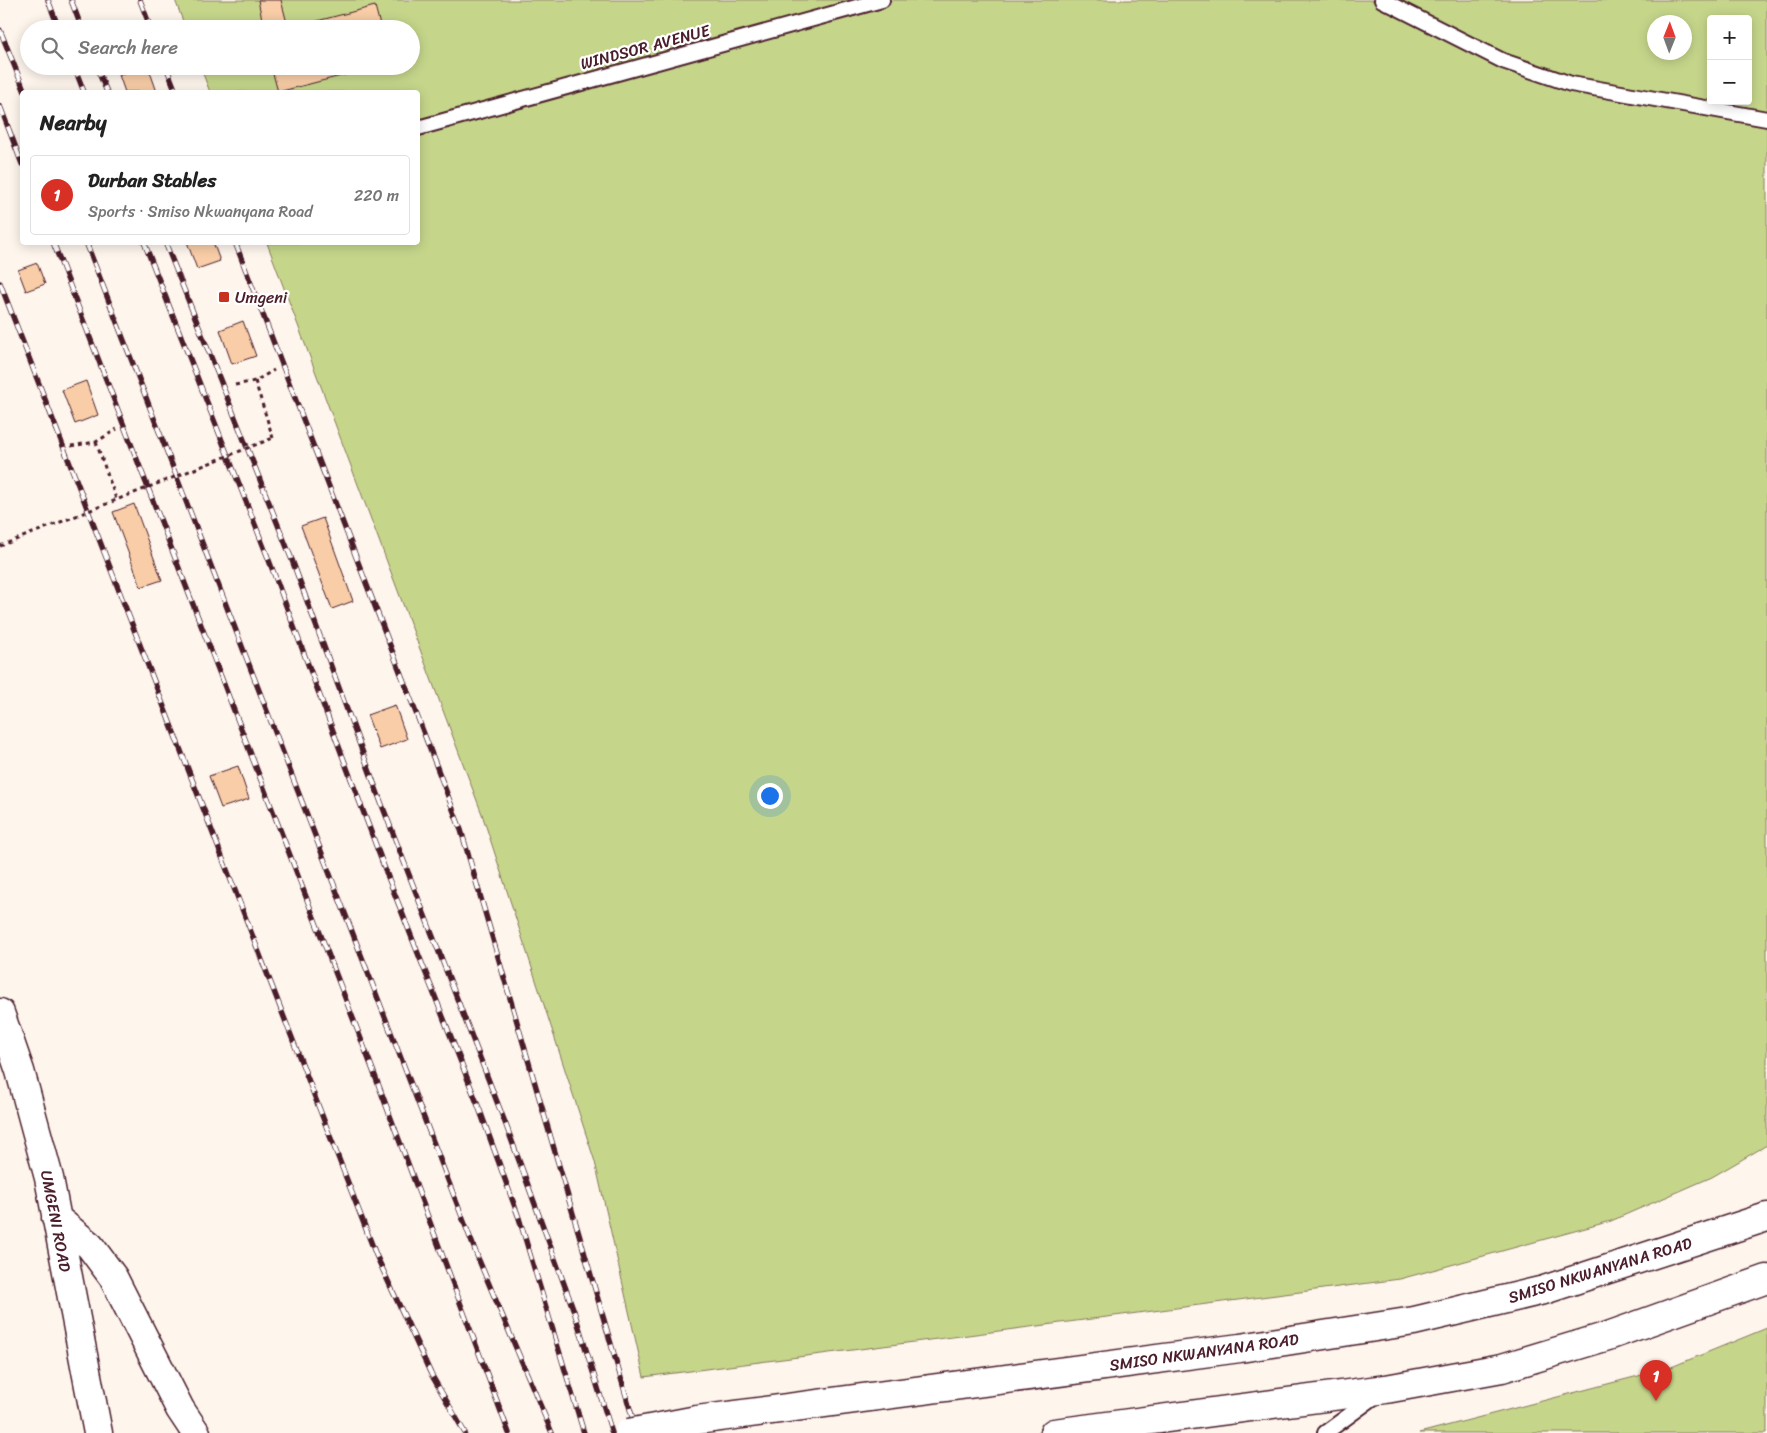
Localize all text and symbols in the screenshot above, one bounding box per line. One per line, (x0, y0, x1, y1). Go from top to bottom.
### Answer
street label: WINDSOR AVENUE (577, 15, 714, 78)
north arrow (1647, 15, 1692, 60)
map controls (1707, 15, 1752, 105)
button: + (1707, 15, 1752, 60)
search box (20, 20, 420, 75)
text: Search here (78, 31, 178, 64)
icon: search (38, 34, 66, 62)
button: − (1707, 60, 1752, 105)
text: Nearby (40, 104, 106, 142)
text: Durban Stables (88, 164, 216, 197)
text: 1 (54, 181, 60, 210)
text: 220 m (354, 181, 399, 210)
text: Sports · Smiso Nkwanyana Road (88, 197, 313, 226)
place label: Umgeni (235, 283, 288, 312)
marker: Umgeni (217, 290, 231, 304)
your location (757, 783, 783, 809)
street label: UMGENI ROAD (32, 1168, 80, 1275)
street label: SMISO NKWANYANA ROAD (1505, 1228, 1696, 1312)
street label: SMISO NKWANYANA ROAD (1107, 1324, 1301, 1380)
pin: 1 (1640, 1360, 1672, 1401)

